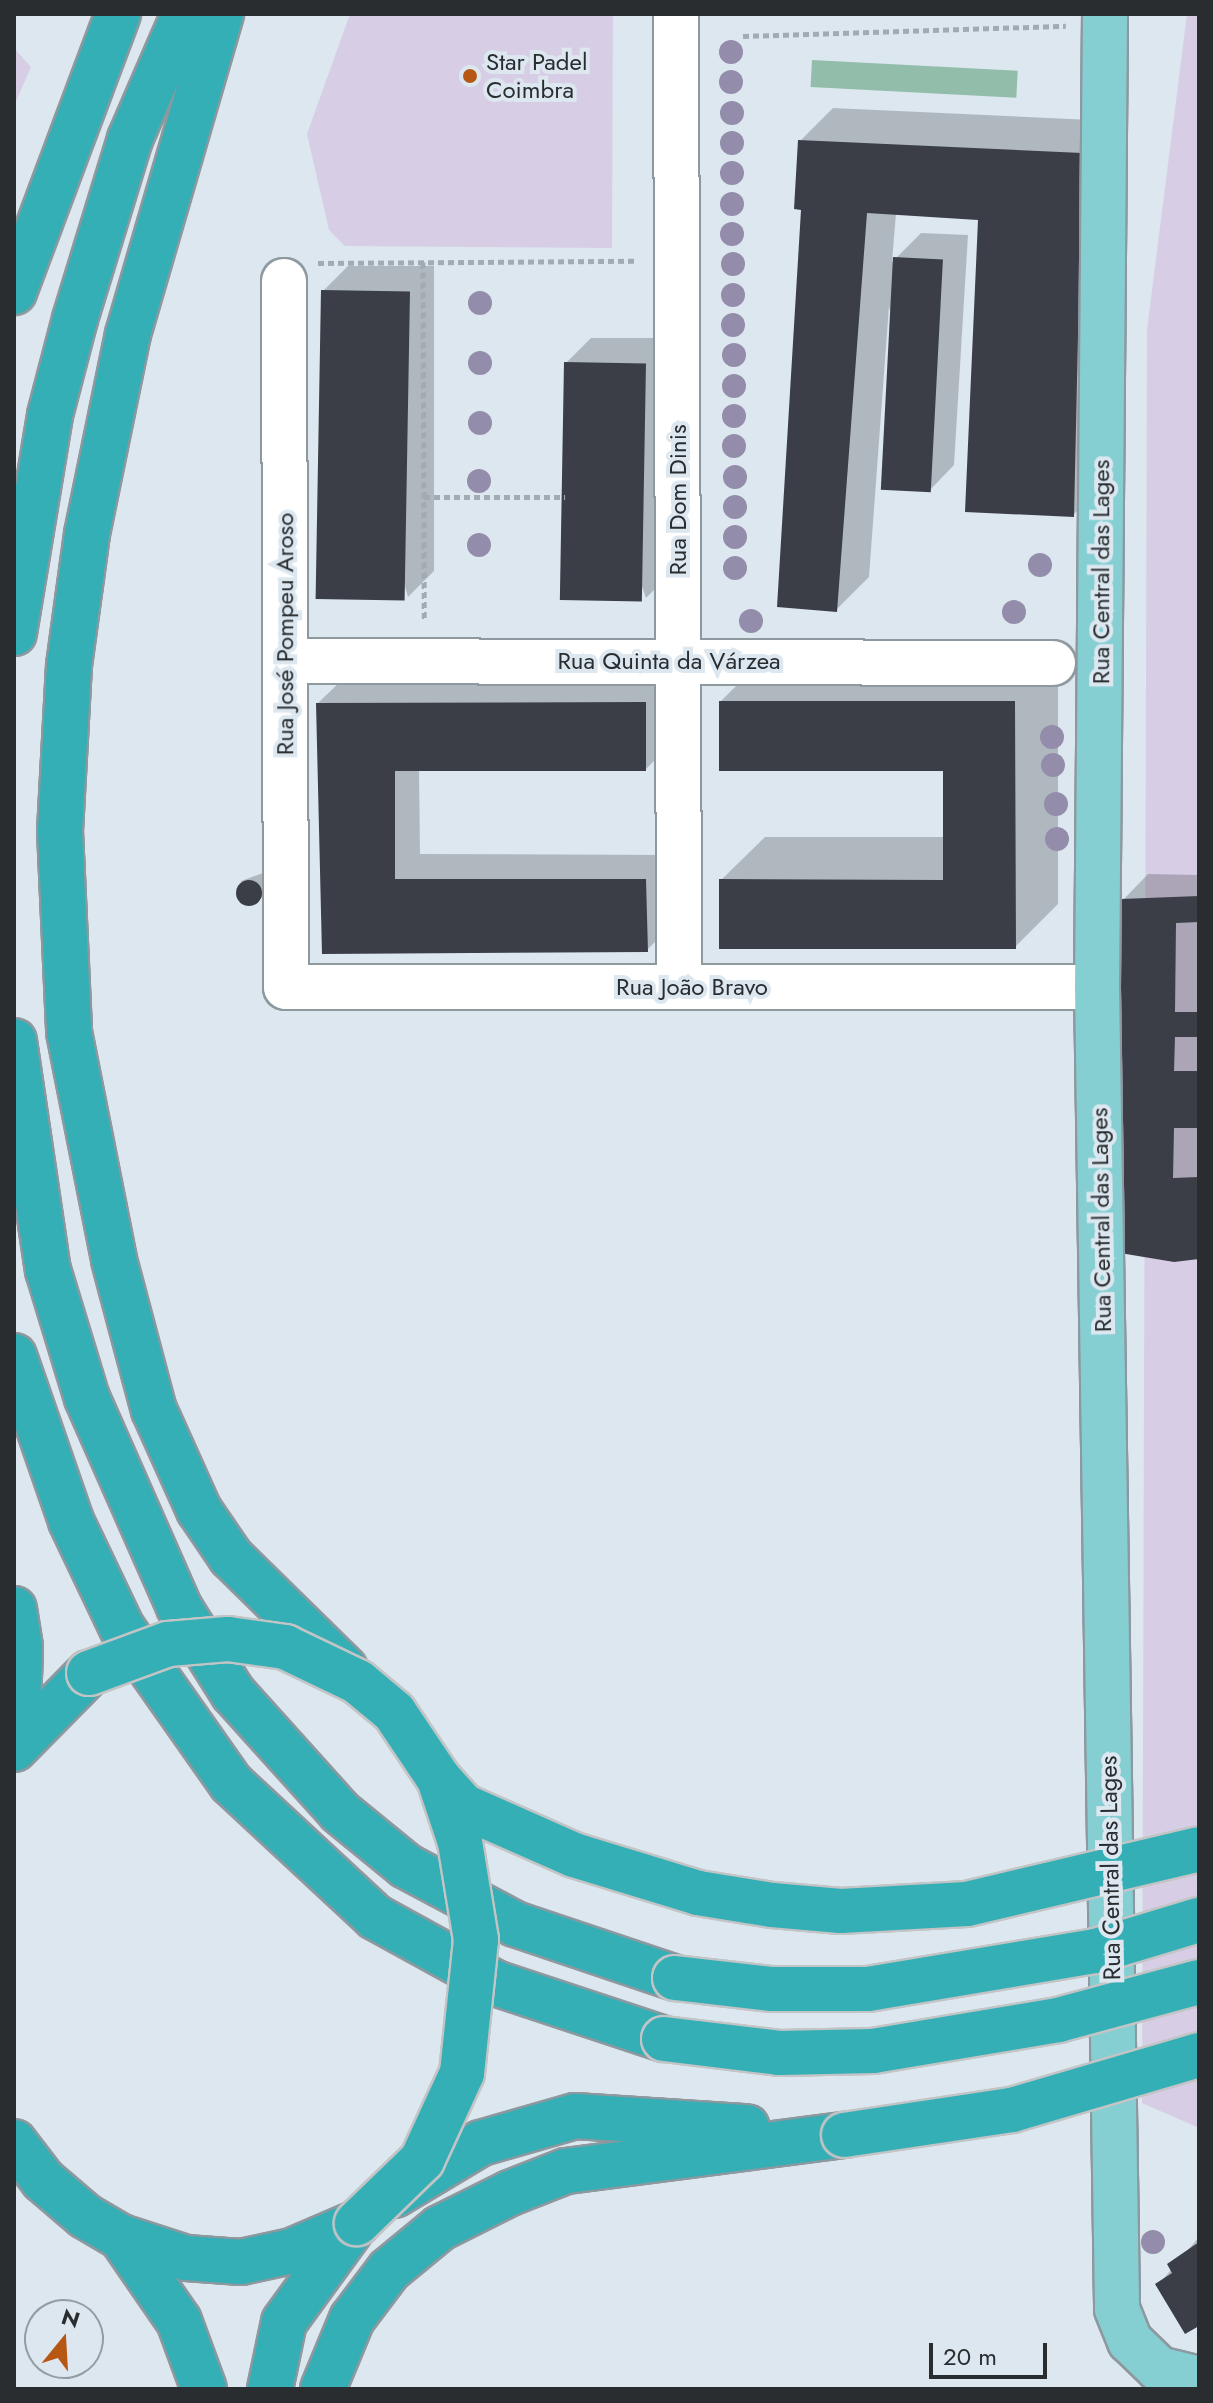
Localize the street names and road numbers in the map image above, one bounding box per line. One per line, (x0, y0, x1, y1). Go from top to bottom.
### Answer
street label: Rua Dom Dinis (664, 424, 692, 576)
street label: Rua Central das Lages (1087, 460, 1115, 684)
street label: Rua José Pompeu Aroso (271, 513, 299, 755)
street label: Rua Quinta da Várzea (557, 647, 781, 675)
street label: Rua João Bravo (616, 973, 768, 1001)
street label: Rua Central das Lages (1085, 1107, 1117, 1333)
street label: Rua Central das Lages (1094, 1755, 1126, 1981)

